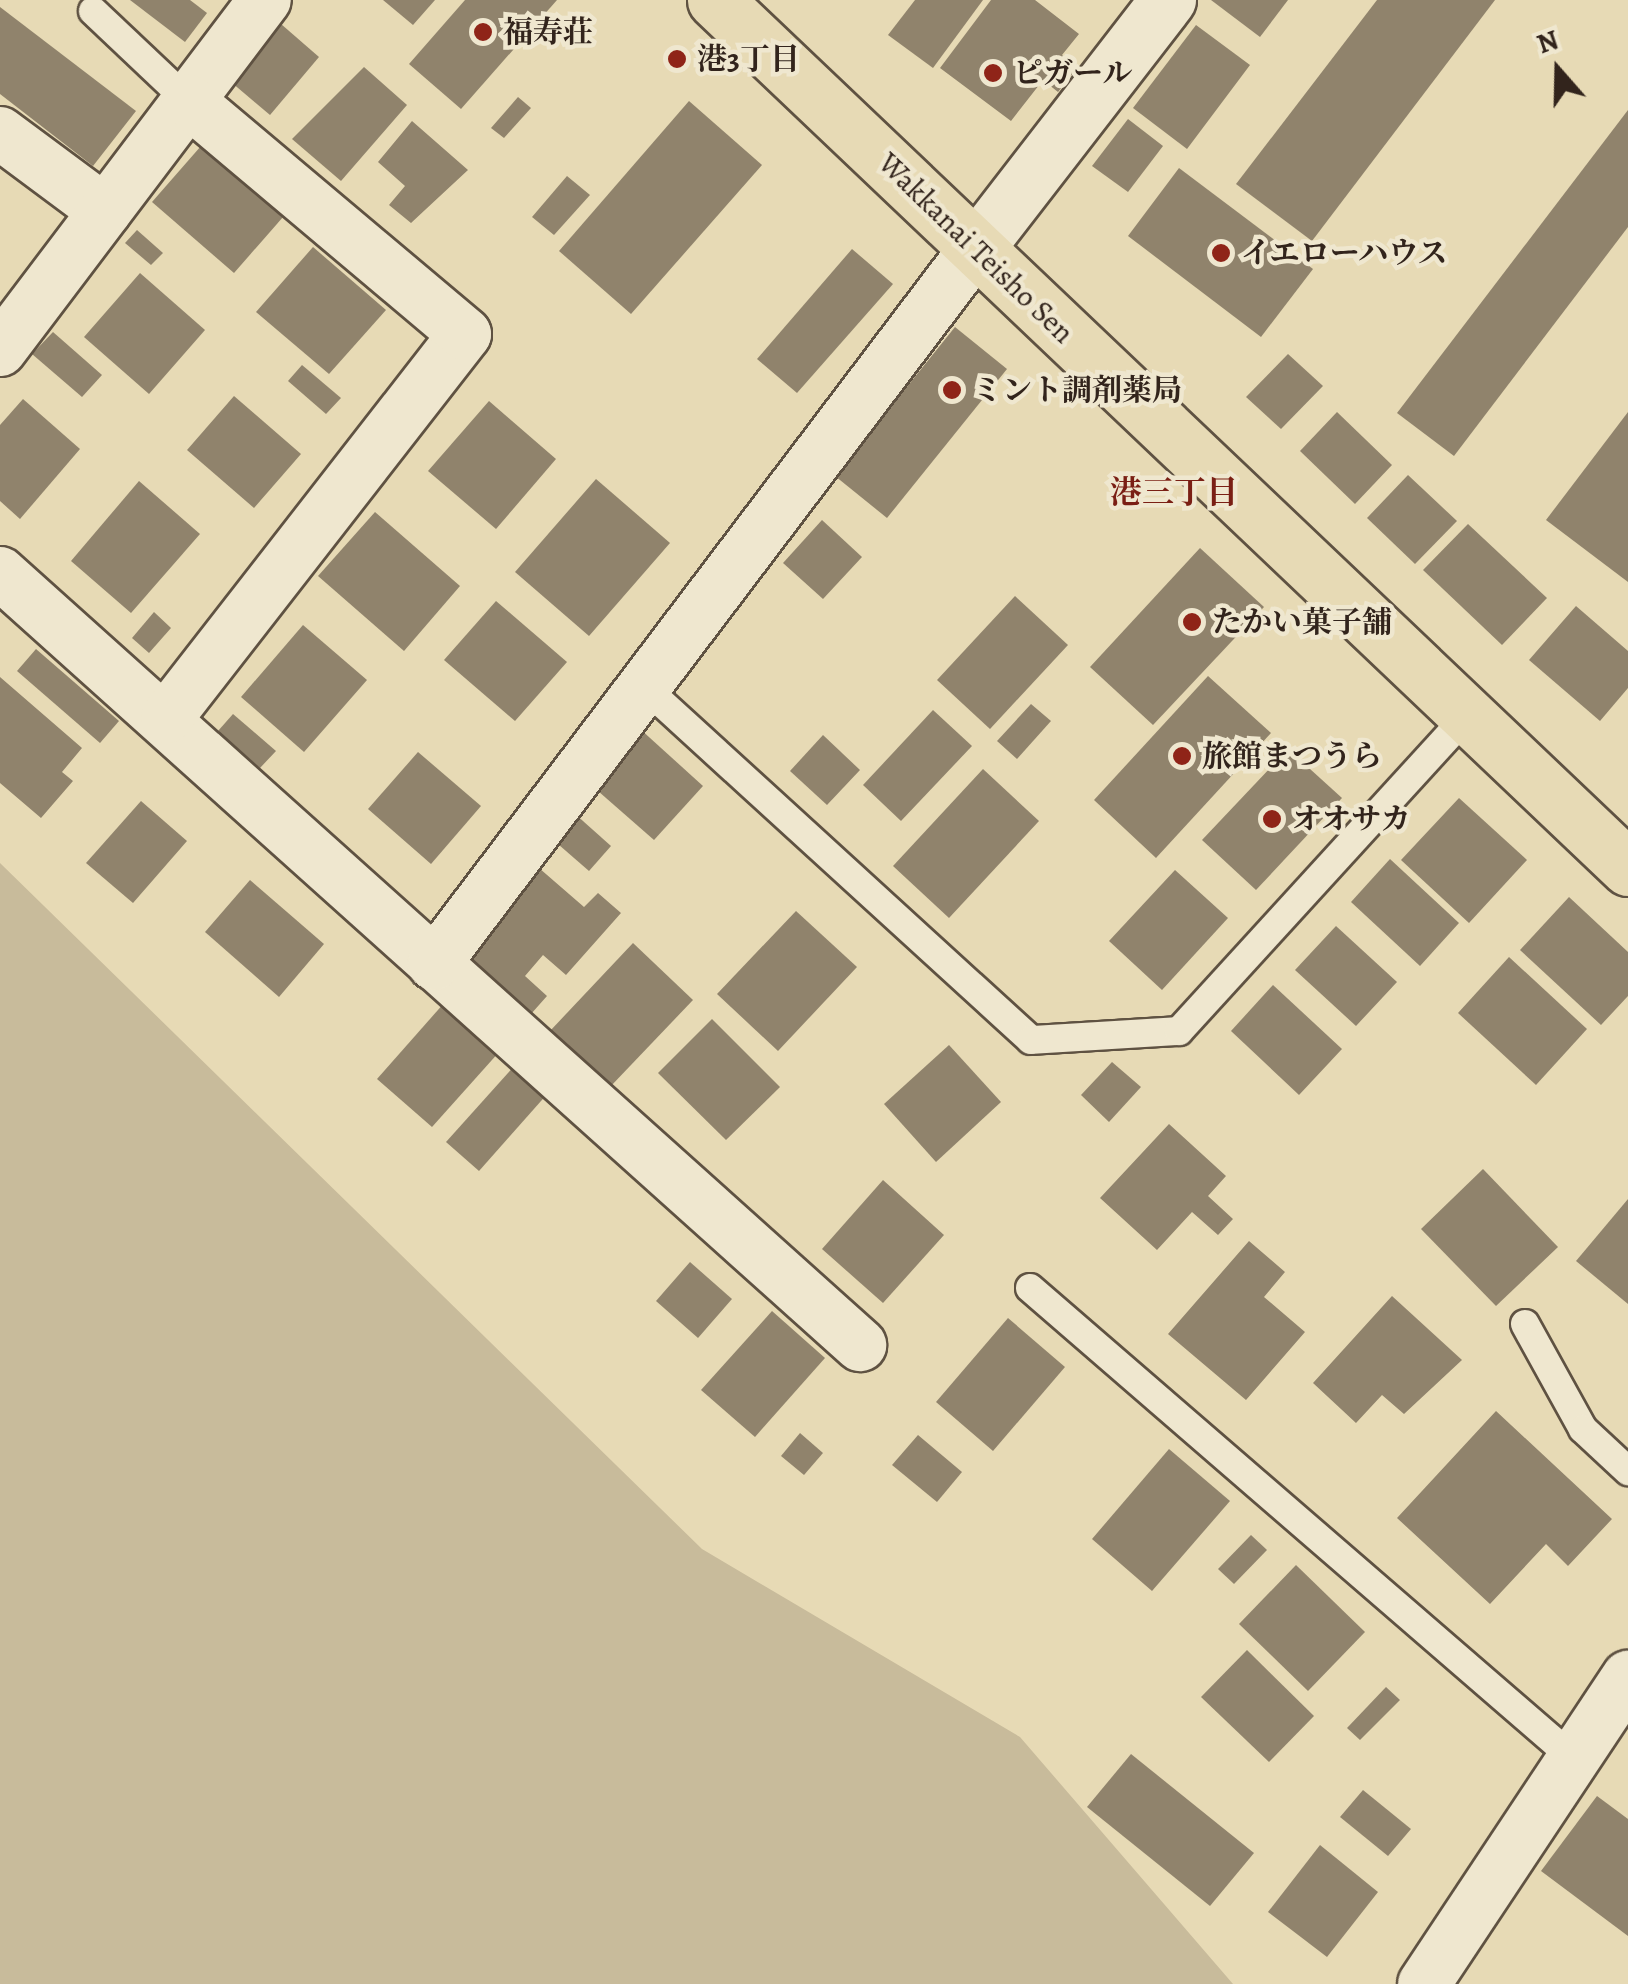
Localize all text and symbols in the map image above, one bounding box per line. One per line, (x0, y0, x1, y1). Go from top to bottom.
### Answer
place label: 福寿荘 (503, 14, 593, 50)
north arrow (1508, 20, 1608, 120)
text: N (1532, 20, 1564, 63)
marker: 福寿荘 (472, 21, 494, 43)
place label: 港3丁目 (697, 41, 800, 77)
marker: 港3丁目 (666, 48, 688, 70)
place label: ピガール (1013, 55, 1133, 91)
marker: ピガール (982, 62, 1004, 84)
street label: Wakkanai Teisho Sen (871, 145, 1081, 351)
place label: イエローハウス (1241, 235, 1451, 271)
marker: イエローハウス (1210, 242, 1232, 264)
place label: ミント調剤薬局 (972, 372, 1182, 408)
marker: ミント調剤薬局 (941, 379, 963, 401)
district label: 港三丁目 (1110, 473, 1238, 511)
place label: たかい菓子舗 (1212, 604, 1392, 640)
marker: たかい菓子舗 (1181, 611, 1203, 633)
place label: 旅館まつうら (1202, 738, 1382, 774)
marker: 旅館まつうら (1171, 745, 1193, 767)
place label: オオサカ (1292, 801, 1412, 837)
marker: オオサカ (1261, 808, 1283, 830)

